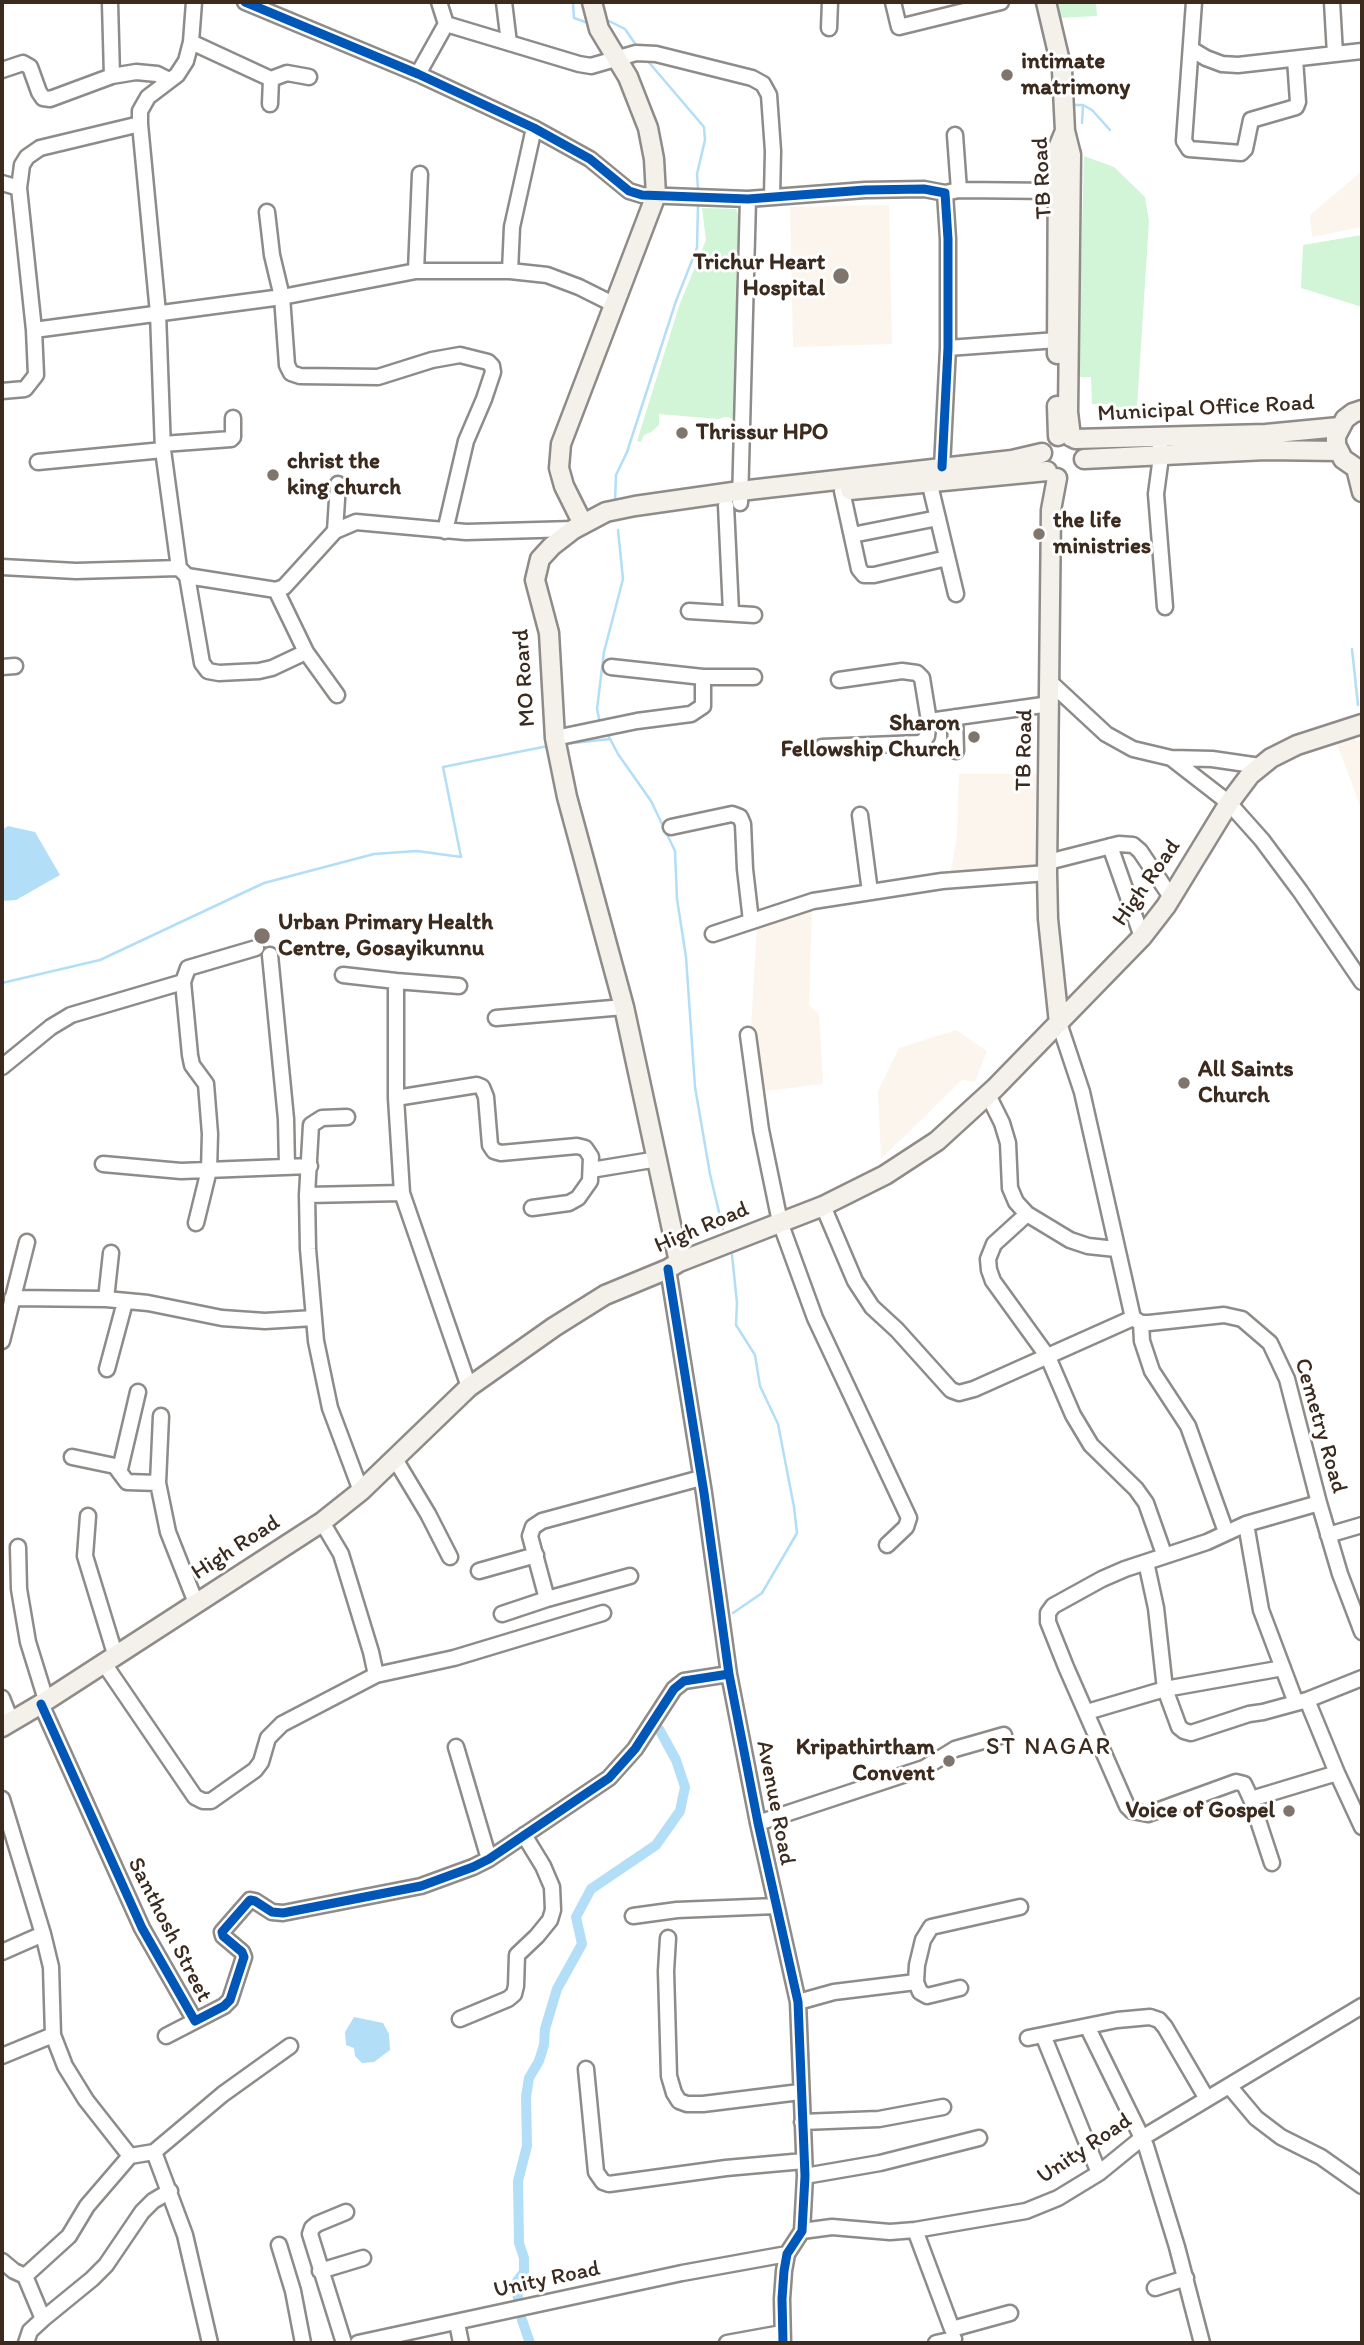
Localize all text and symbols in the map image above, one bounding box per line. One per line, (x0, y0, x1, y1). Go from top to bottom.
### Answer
place label: intimate matrimony (1021, 48, 1130, 102)
marker: intimate matrimony (999, 67, 1015, 83)
street label: TB Road (1027, 136, 1059, 220)
place label: Trichur Heart Hospital (693, 249, 825, 303)
marker: Trichur Heart Hospital (831, 266, 851, 286)
street label: Municipal Office Road (1097, 390, 1315, 428)
place label: Thrissur HPO (696, 419, 829, 447)
marker: Thrissur HPO (674, 425, 690, 441)
place label: christ the king church (287, 448, 401, 502)
marker: christ the king church (265, 467, 281, 483)
place label: the life ministries (1053, 507, 1151, 561)
marker: the life ministries (1031, 526, 1047, 542)
street label: MO Roard (508, 628, 542, 728)
street label: TB Road (1010, 709, 1040, 791)
place label: Sharon Fellowship Church (781, 710, 960, 764)
marker: Sharon Fellowship Church (966, 729, 982, 745)
street label: High Road (1107, 834, 1187, 932)
place label: Urban Primary Health Centre, Gosayikunnu (278, 909, 493, 963)
marker: Urban Primary Health Centre, Gosayikunnu (252, 926, 272, 946)
place label: All Saints Church (1198, 1056, 1294, 1110)
marker: All Saints Church (1176, 1075, 1192, 1091)
street label: High Road (651, 1196, 753, 1260)
street label: Cemetry Road (1288, 1355, 1352, 1497)
street label: High Road (187, 1509, 285, 1587)
place label: Kripathirtham Convent (796, 1734, 935, 1788)
district label: ST NAGAR (987, 1734, 1111, 1762)
street label: Avenue Road (749, 1738, 801, 1868)
marker: Kripathirtham Convent (941, 1753, 957, 1769)
place label: Voice of Gospel (1125, 1797, 1275, 1825)
marker: Voice of Gospel (1281, 1803, 1297, 1819)
street label: Santhosh Street (121, 1853, 217, 2007)
street label: Unity Road (1032, 2107, 1138, 2191)
street label: Unity Road (491, 2255, 603, 2305)

